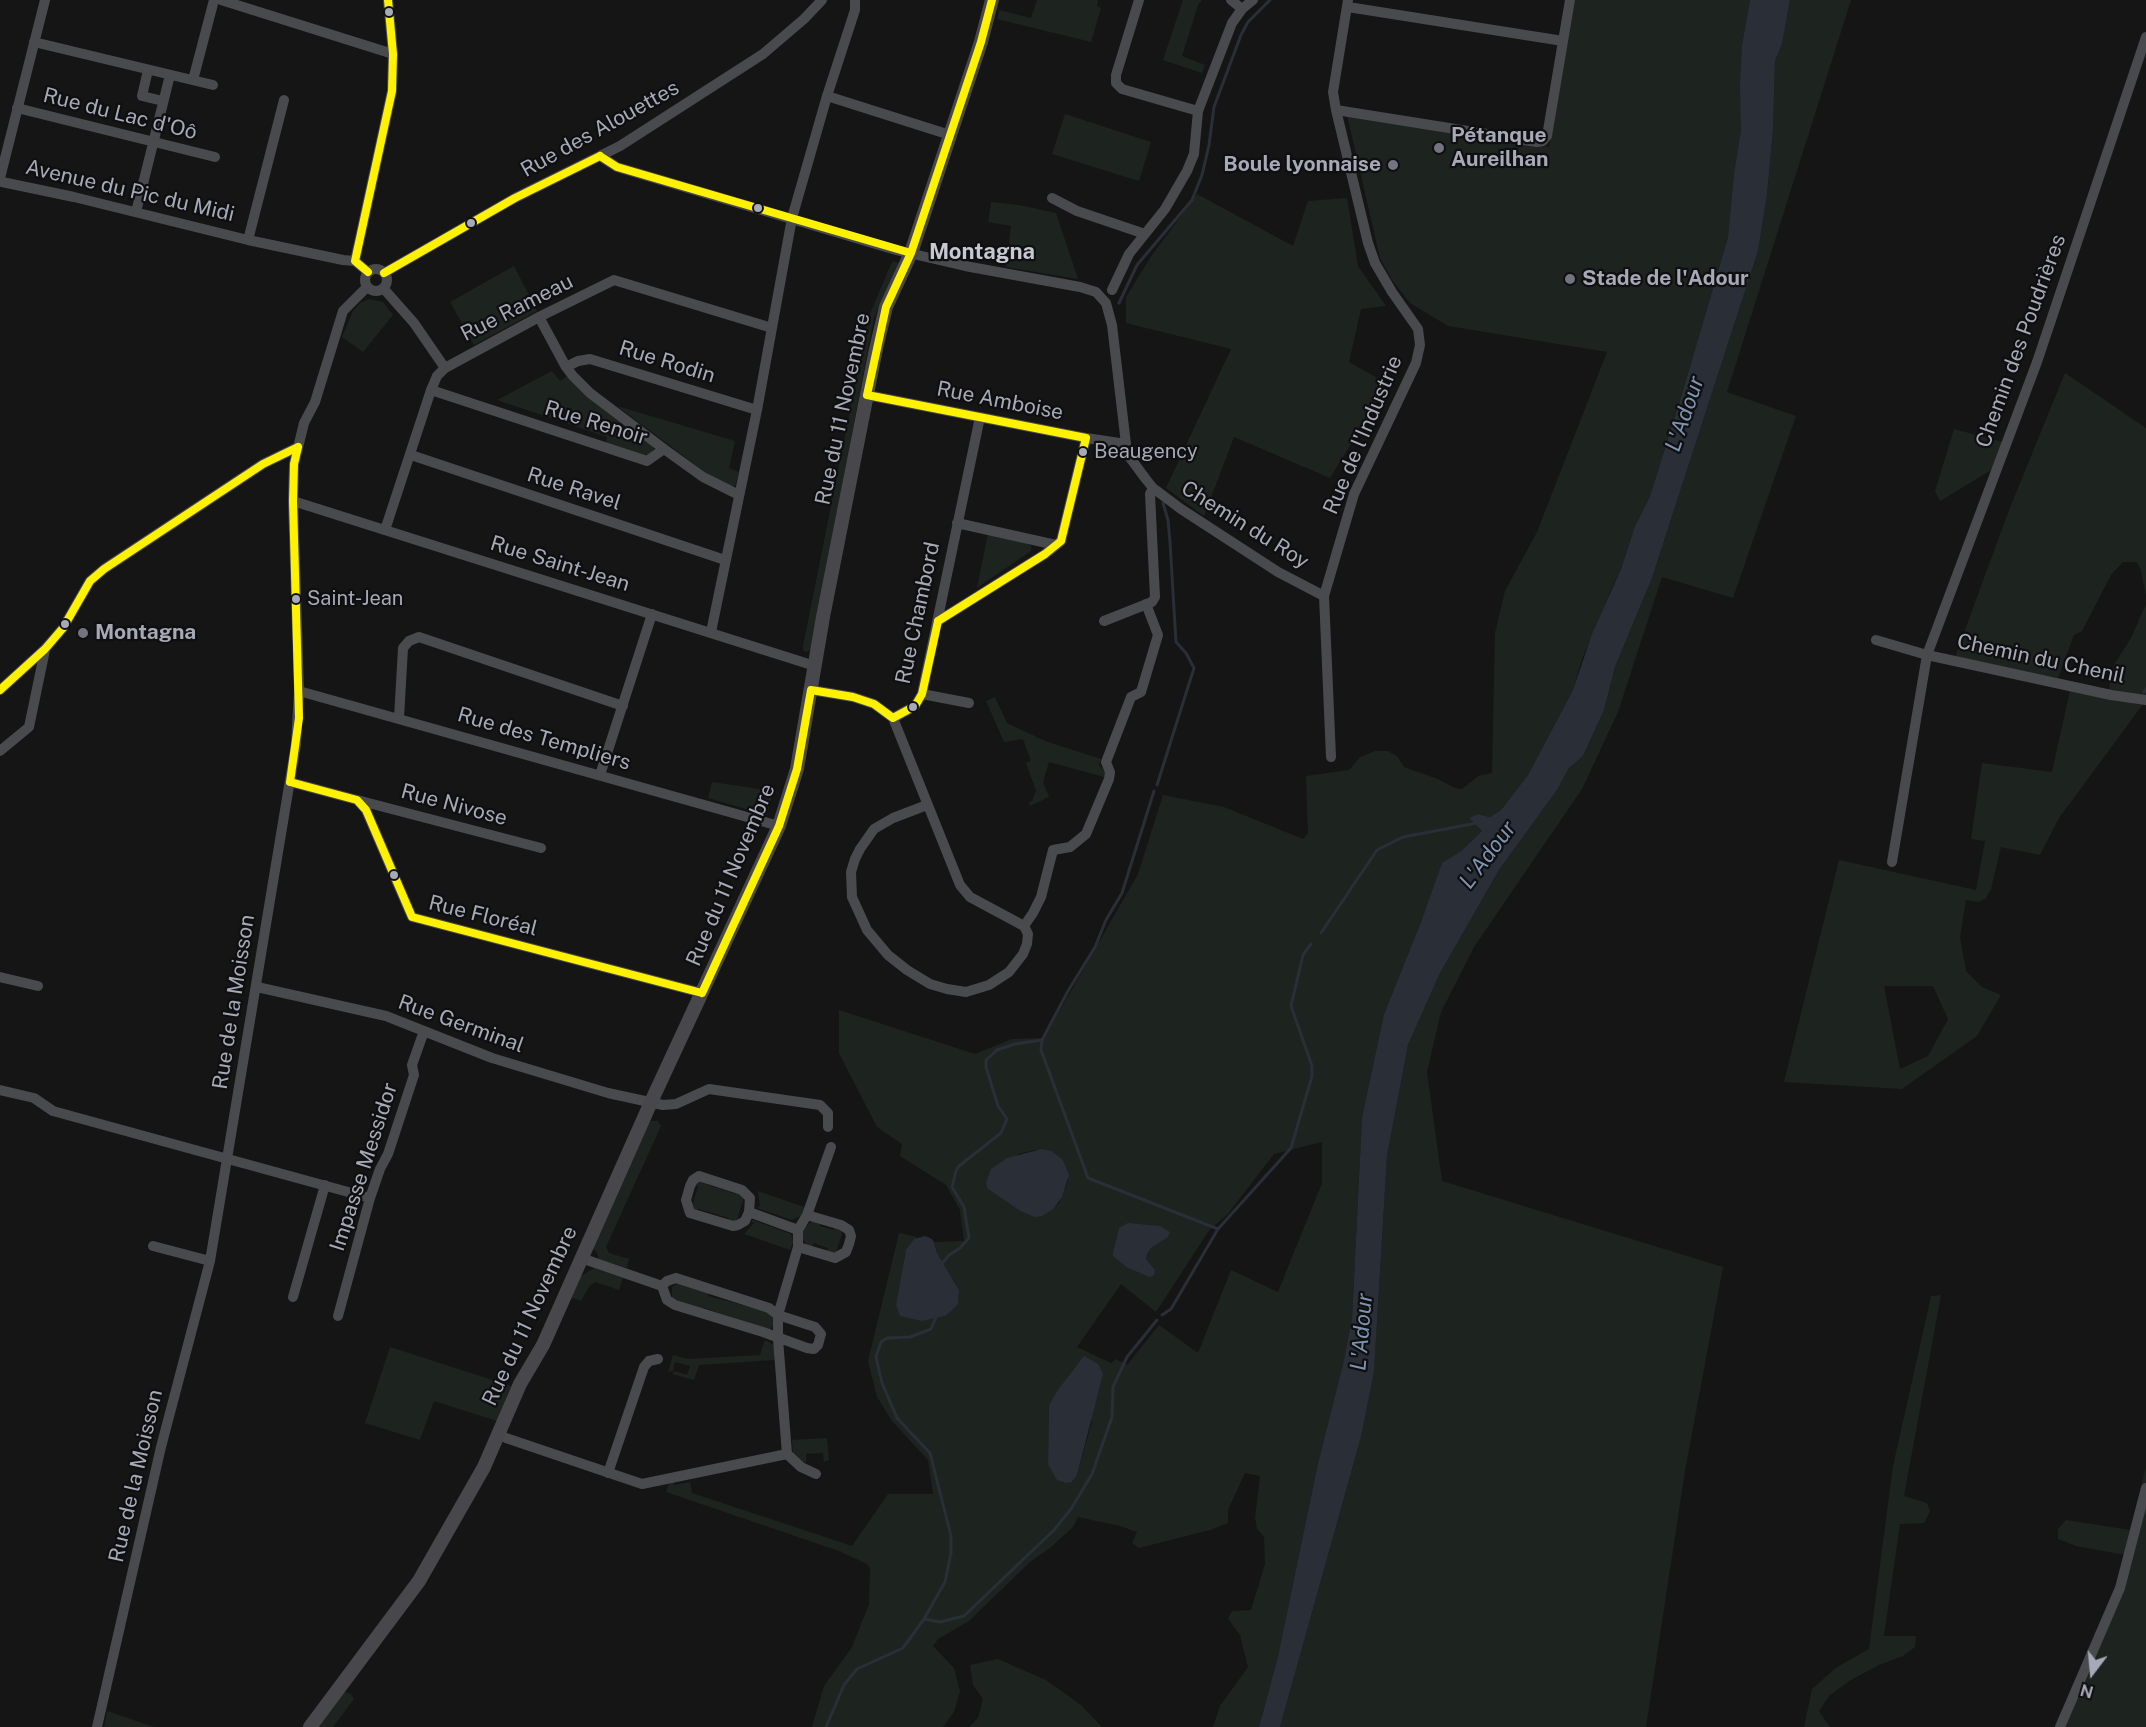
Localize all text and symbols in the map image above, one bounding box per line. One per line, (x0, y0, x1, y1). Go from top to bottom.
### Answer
unlabelled marker (383, 6, 395, 18)
street label: Rue des Alouettes (517, 75, 683, 183)
street label: Rue du Lac d'Oô (40, 83, 200, 145)
place label: Pétanque Aureilhan (1451, 123, 1548, 173)
marker: Pétanque Aureilhan (1432, 141, 1446, 155)
place label: Boule lyonnaise (1223, 152, 1381, 178)
street label: Avenue du Pic du Midi (23, 155, 237, 227)
marker: Boule lyonnaise (1386, 158, 1400, 172)
unlabelled marker (752, 202, 764, 214)
unlabelled marker (465, 217, 477, 229)
street label: Chemin des Poudrières (1971, 231, 2071, 451)
district label: Montagna (929, 239, 1035, 265)
place label: Stade de l'Adour (1582, 266, 1749, 292)
street label: Rue Rameau (457, 269, 577, 347)
marker: Stade de l'Adour (1563, 272, 1577, 286)
street label: Rue du 11 Novembre (810, 311, 876, 507)
street label: Rue Rodin (616, 335, 718, 389)
street label: Rue de l'Industrie (1318, 352, 1408, 518)
water label: L'Adour (1660, 373, 1710, 455)
street label: Rue Amboise (935, 376, 1065, 426)
street label: Rue Renoir (541, 395, 651, 451)
place label: Beaugency (1094, 440, 1198, 464)
marker: Beaugency (1077, 446, 1089, 458)
street label: Rue Ravel (524, 462, 624, 516)
street label: Chemin du Roy (1176, 476, 1314, 574)
street label: Rue Saint-Jean (487, 531, 633, 597)
street label: Rue Chambord (891, 540, 945, 686)
place label: Saint-Jean (307, 587, 403, 611)
marker: Saint-Jean (290, 593, 302, 605)
unlabelled marker (59, 618, 71, 630)
place label: Montagna (95, 620, 196, 646)
marker: Montagna (76, 626, 90, 640)
street label: Chemin du Chenil (1955, 629, 2127, 689)
unlabelled marker (907, 701, 919, 713)
street label: Rue des Templiers (454, 702, 634, 776)
street label: Rue Nivose (398, 779, 510, 831)
street label: Rue du 11 Novembre (681, 780, 781, 970)
water label: L'Adour (1454, 816, 1522, 894)
unlabelled marker (388, 869, 400, 881)
street label: Rue Floréal (426, 890, 540, 942)
street label: Rue de la Moisson (208, 913, 260, 1091)
street label: Rue Germinal (395, 990, 527, 1058)
street label: Impasse Messidor (325, 1080, 403, 1254)
street label: Rue du 11 Novembre (477, 1222, 583, 1410)
water label: L'Adour (1345, 1292, 1379, 1372)
street label: Rue de la Moisson (104, 1387, 168, 1565)
north arrow (2062, 1643, 2122, 1703)
text: N (2078, 1680, 2096, 1702)

